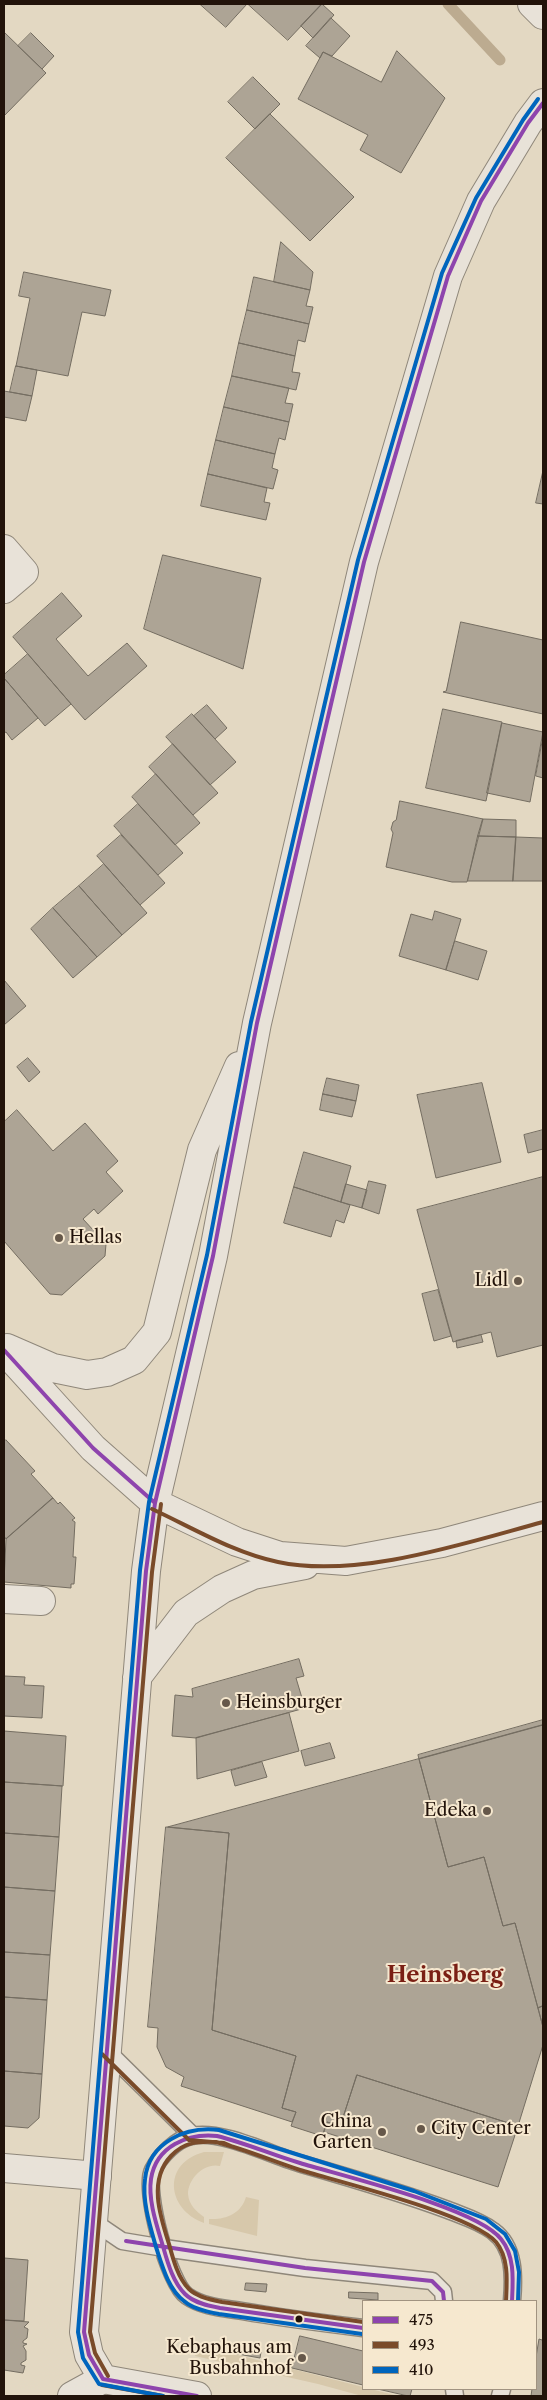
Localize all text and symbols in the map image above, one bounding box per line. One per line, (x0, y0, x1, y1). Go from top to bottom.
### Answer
place label: Hellas (69, 1227, 122, 1249)
marker: Hellas (53, 1232, 65, 1244)
place label: Lidl (474, 1270, 508, 1292)
marker: Lidl (512, 1275, 524, 1287)
place label: Heinsburger (236, 1692, 342, 1714)
marker: Heinsburger (220, 1697, 232, 1709)
place label: Edeka (424, 1800, 477, 1822)
marker: Edeka (481, 1805, 493, 1817)
district label: Heinsberg (387, 1963, 503, 1989)
place label: China Garten (313, 2111, 372, 2154)
place label: City Center (431, 2118, 531, 2140)
marker: City Center (415, 2123, 427, 2135)
marker: China Garten (376, 2126, 388, 2138)
legend (362, 2300, 537, 2390)
text: 475 (409, 2310, 433, 2329)
unlabelled marker (294, 2314, 304, 2324)
text: 493 (409, 2335, 435, 2354)
place label: Kebaphaus am Busbahnhof (166, 2337, 292, 2380)
marker: Kebaphaus am Busbahnhof (296, 2352, 308, 2364)
text: 410 (409, 2360, 433, 2379)

